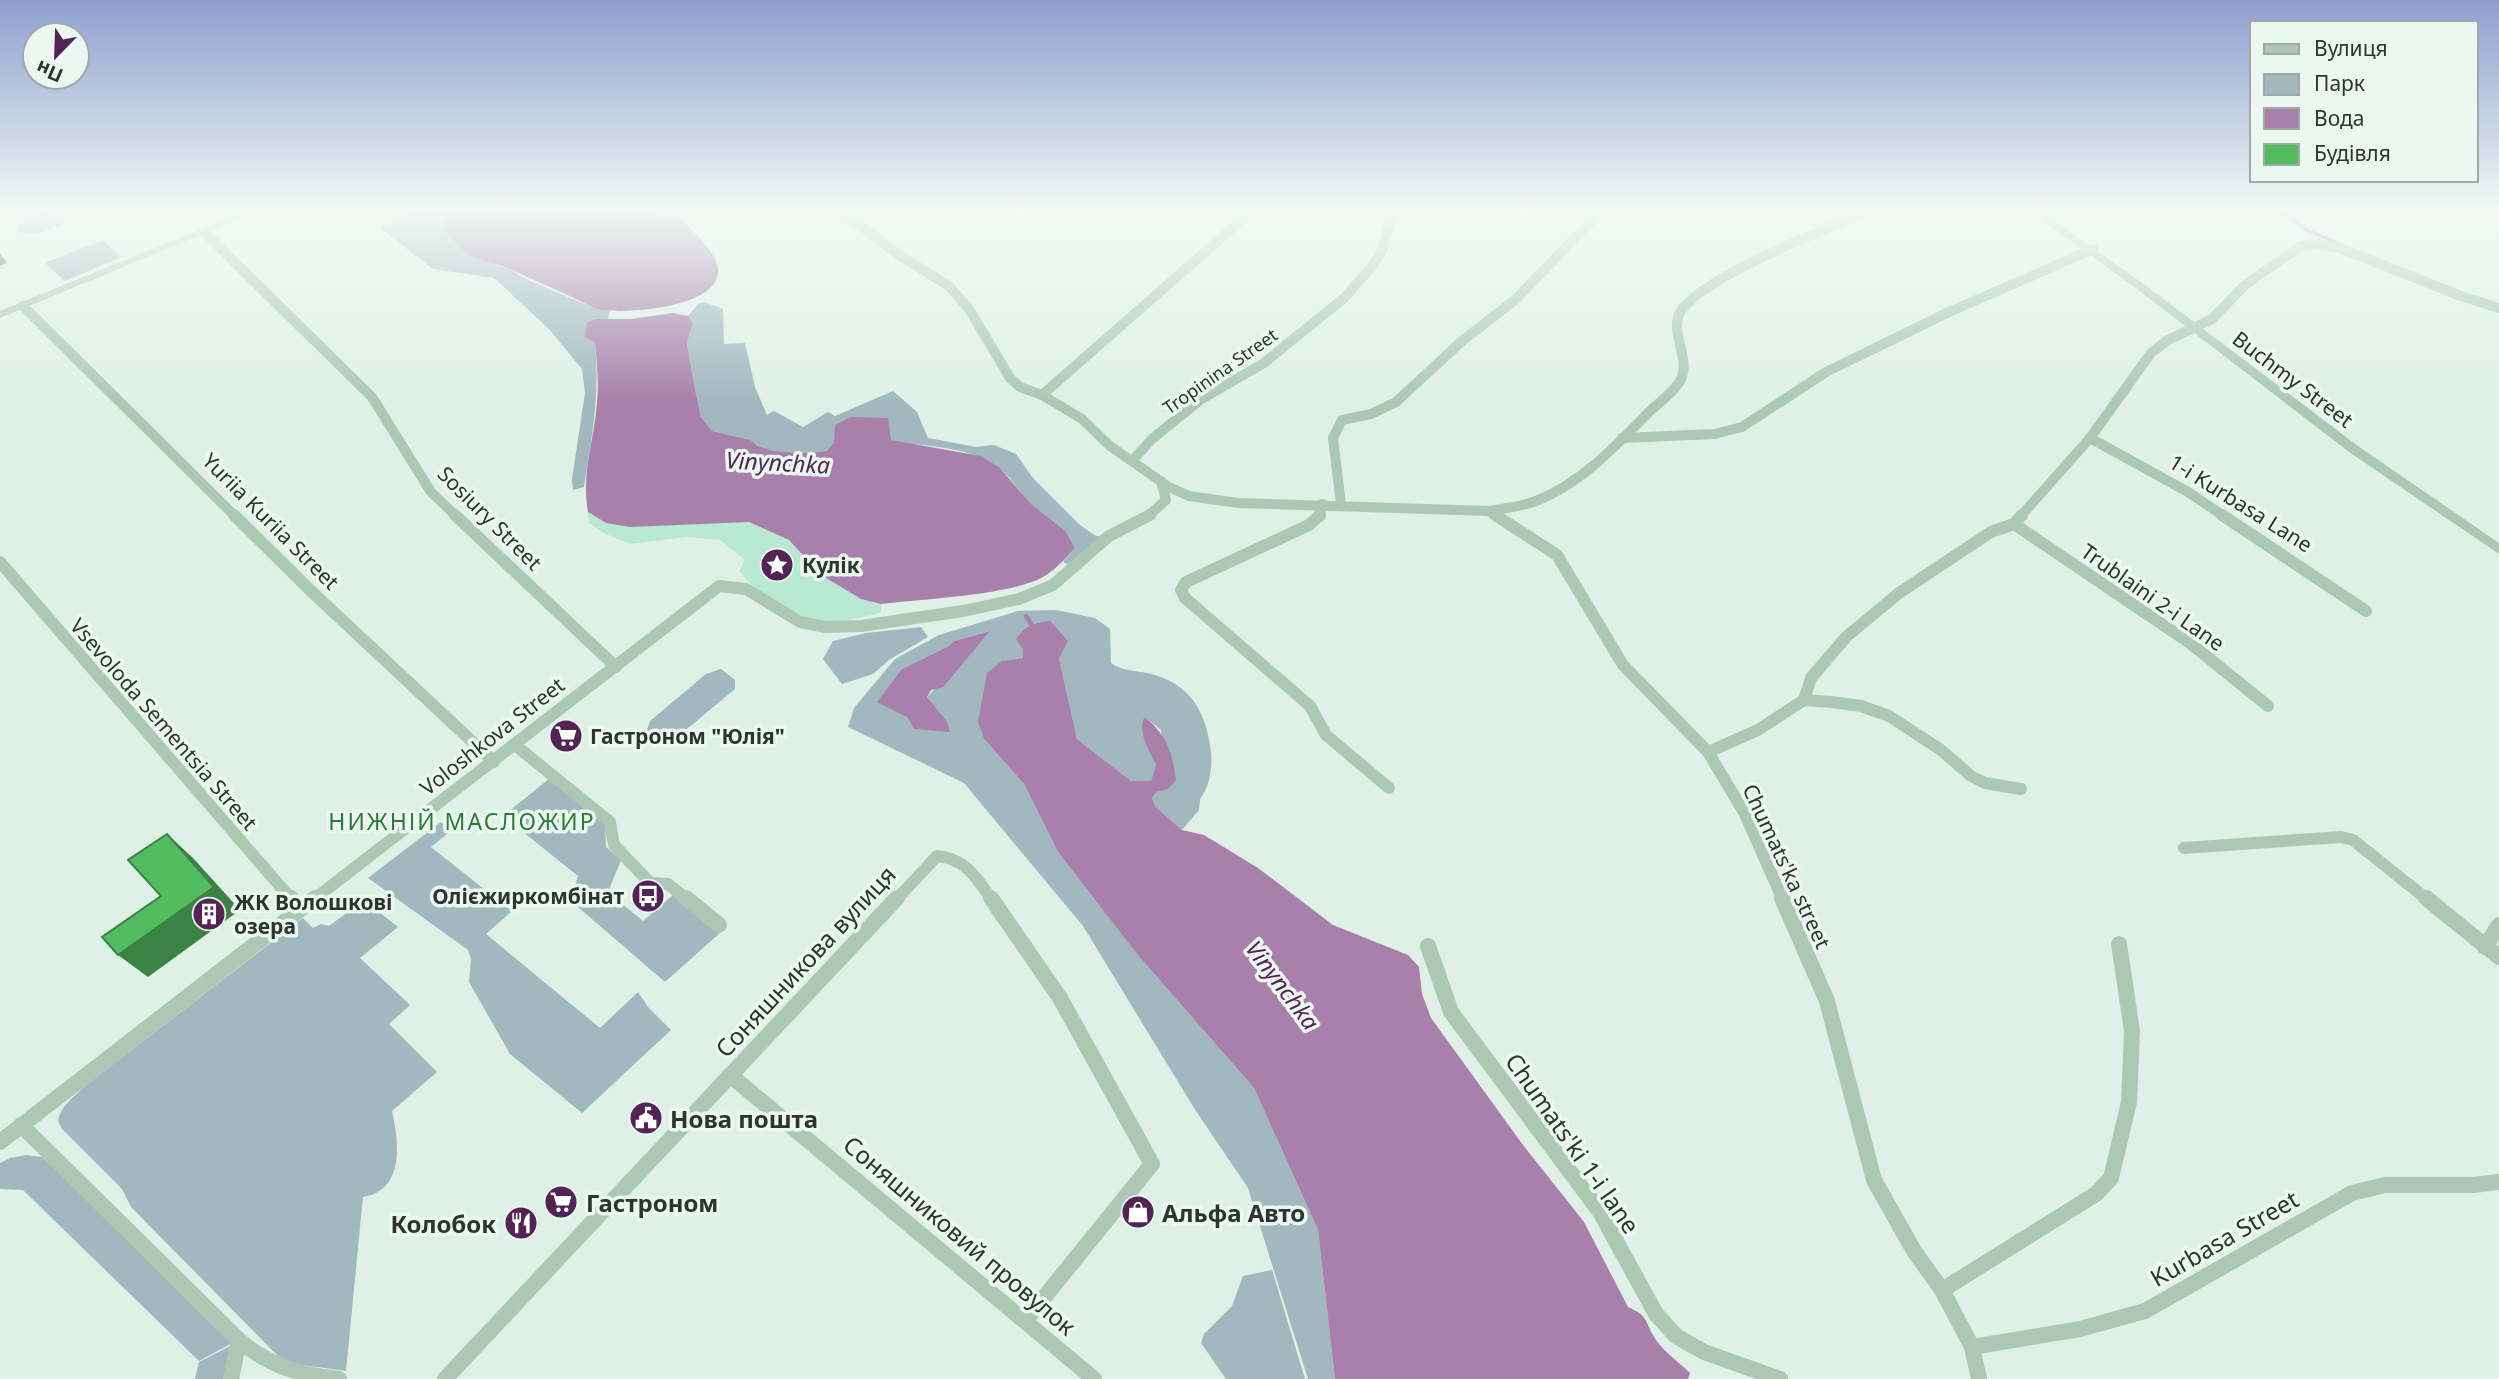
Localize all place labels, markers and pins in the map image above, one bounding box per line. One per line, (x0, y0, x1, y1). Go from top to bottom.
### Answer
place icon: Кулік (758, 546, 796, 584)
place label: Кулік (802, 551, 860, 579)
supermarket icon: Гастроном "Юлія" (547, 717, 585, 755)
place label: Гастроном "Юлія" (590, 722, 785, 750)
bus stop icon: Олієжиркомбінат (629, 877, 667, 915)
place label: Олієжиркомбінат (432, 882, 624, 910)
place label: ЖК Волошкові озера (234, 888, 393, 940)
building icon: ЖК Волошкові озера (190, 895, 228, 933)
public building icon: Нова пошта (627, 1099, 665, 1137)
place label: Нова пошта (670, 1102, 818, 1135)
supermarket icon: Гастроном (542, 1183, 580, 1221)
place label: Гастроном (586, 1186, 718, 1219)
shop icon: Альфа Авто (1119, 1193, 1157, 1231)
place label: Альфа Авто (1162, 1196, 1305, 1229)
restaurant icon: Колобок (502, 1204, 540, 1242)
place label: Колобок (390, 1207, 496, 1240)

